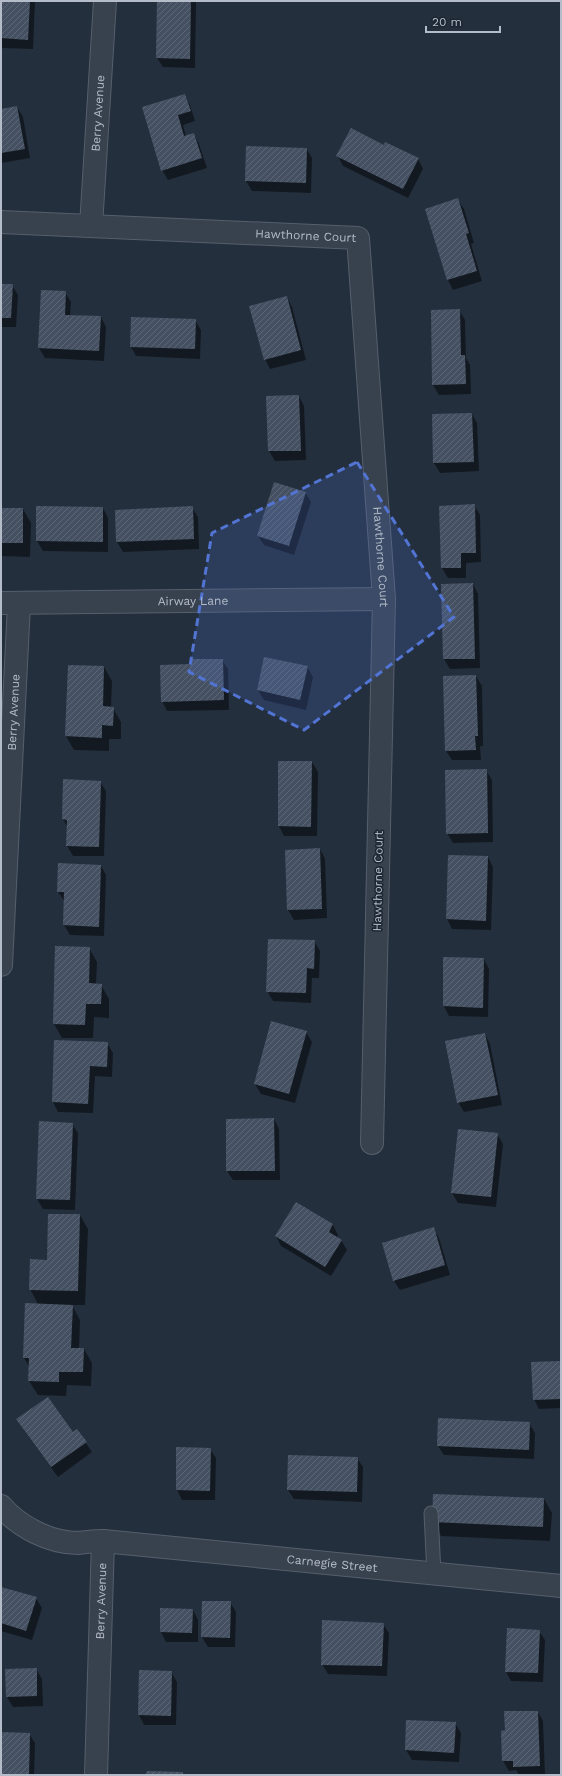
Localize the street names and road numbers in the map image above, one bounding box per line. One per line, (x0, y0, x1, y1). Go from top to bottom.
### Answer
street label: Berry Avenue (89, 74, 107, 152)
street label: Hawthorne Court (255, 226, 356, 245)
street label: Hawthorne Court (370, 506, 391, 607)
street label: Airway Lane (158, 594, 228, 608)
street label: Berry Avenue (5, 674, 23, 751)
street label: Hawthorne Court (370, 830, 386, 932)
street label: Carnegie Street (286, 1552, 378, 1575)
street label: Berry Avenue (93, 1563, 109, 1640)

